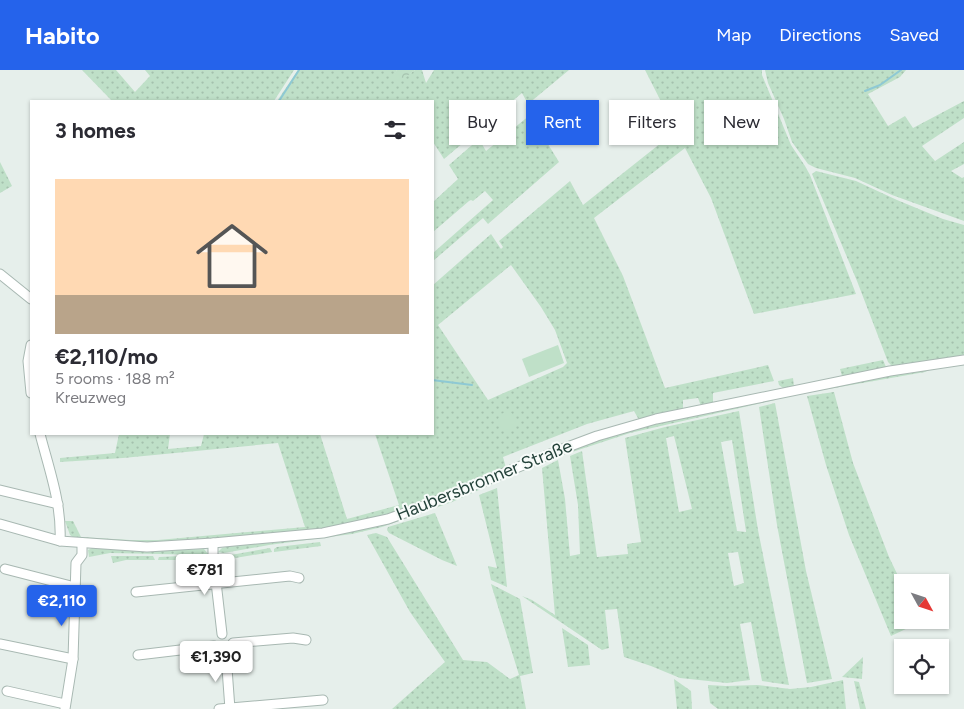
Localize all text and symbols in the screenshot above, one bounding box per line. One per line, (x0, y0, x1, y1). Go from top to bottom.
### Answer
text: Habito (25, 21, 100, 50)
text: Map (716, 24, 751, 46)
text: Directions (779, 24, 861, 46)
text: Saved (889, 24, 939, 46)
chip: Buy (449, 100, 516, 145)
chip: Rent (526, 100, 599, 145)
chip: Filters (609, 100, 694, 145)
chip: New (704, 100, 778, 145)
icon: filters (381, 116, 409, 144)
text: 3 homes (55, 118, 136, 143)
icon: home (187, 211, 277, 301)
text: €2,110/mo (55, 344, 158, 369)
text: 5 rooms · 188 m² (55, 369, 175, 388)
text: Kreuzweg (55, 388, 126, 407)
street label: Haubersbronner Straße (393, 434, 576, 525)
pin: €781 (175, 554, 235, 596)
text: €781 (187, 560, 223, 579)
north arrow (894, 574, 949, 629)
map controls (894, 574, 949, 694)
pin: €2,110 (21, 584, 103, 627)
text: €2,110 (38, 591, 86, 610)
button: locate (894, 639, 949, 694)
pin: €1,390 (175, 640, 257, 683)
text: €1,390 (191, 647, 241, 666)

